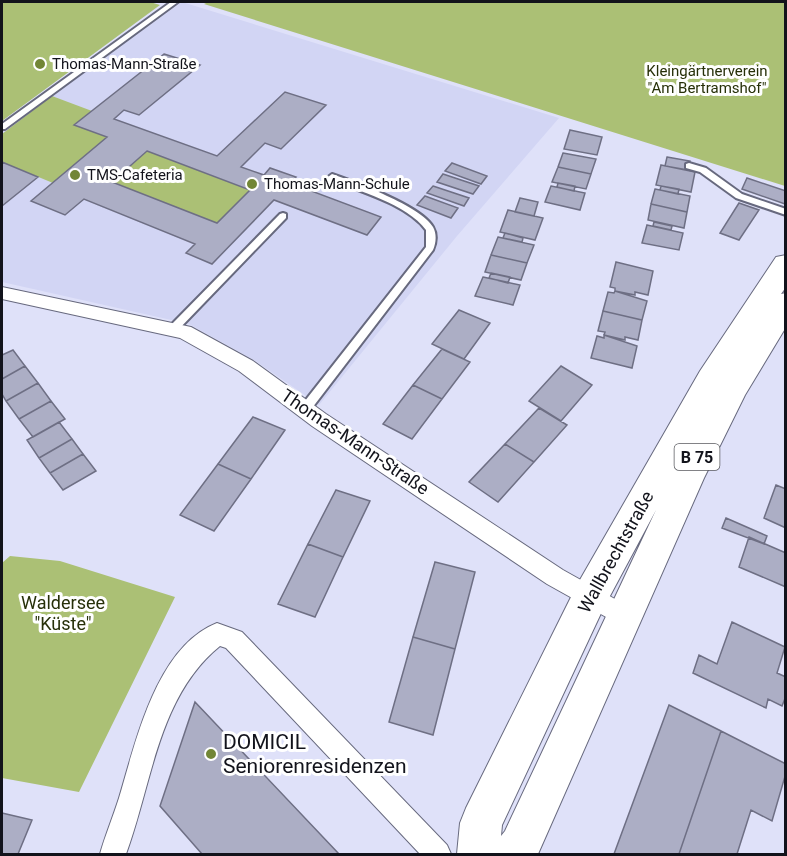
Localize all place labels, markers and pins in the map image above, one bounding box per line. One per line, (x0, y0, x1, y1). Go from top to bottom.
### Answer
place label: Thomas-Mann-Straße (52, 55, 197, 73)
marker: Thomas-Mann-Straße (33, 57, 47, 71)
place label: TMS-Cafeteria (87, 166, 183, 184)
marker: TMS-Cafeteria (68, 168, 82, 182)
place label: Thomas-Mann-Schule (264, 175, 410, 193)
marker: Thomas-Mann-Schule (245, 177, 259, 191)
place label: DOMICIL Seniorenresidenzen (223, 730, 407, 778)
marker: DOMICIL Seniorenresidenzen (204, 747, 218, 761)

